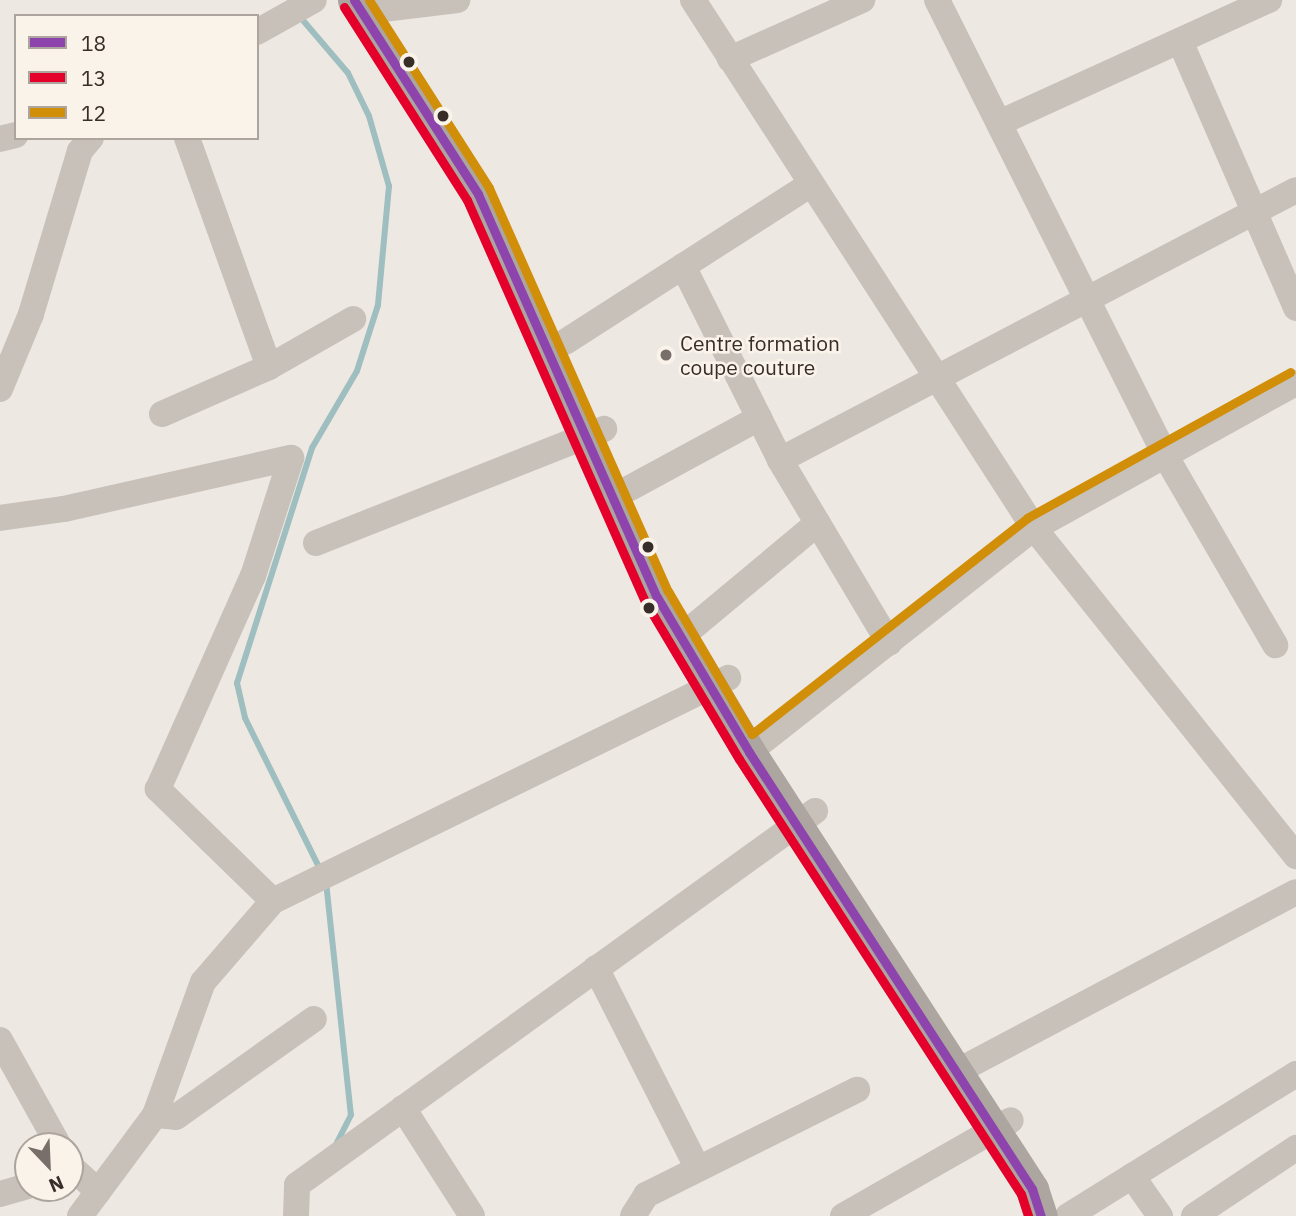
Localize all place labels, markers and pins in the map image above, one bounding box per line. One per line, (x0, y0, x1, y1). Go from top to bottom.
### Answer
unlabelled marker (402, 55, 416, 69)
unlabelled marker (436, 109, 450, 123)
place label: Centre formation coupe couture (680, 330, 840, 380)
marker: Centre formation coupe couture (658, 347, 674, 363)
unlabelled marker (641, 540, 655, 554)
unlabelled marker (642, 601, 656, 615)

